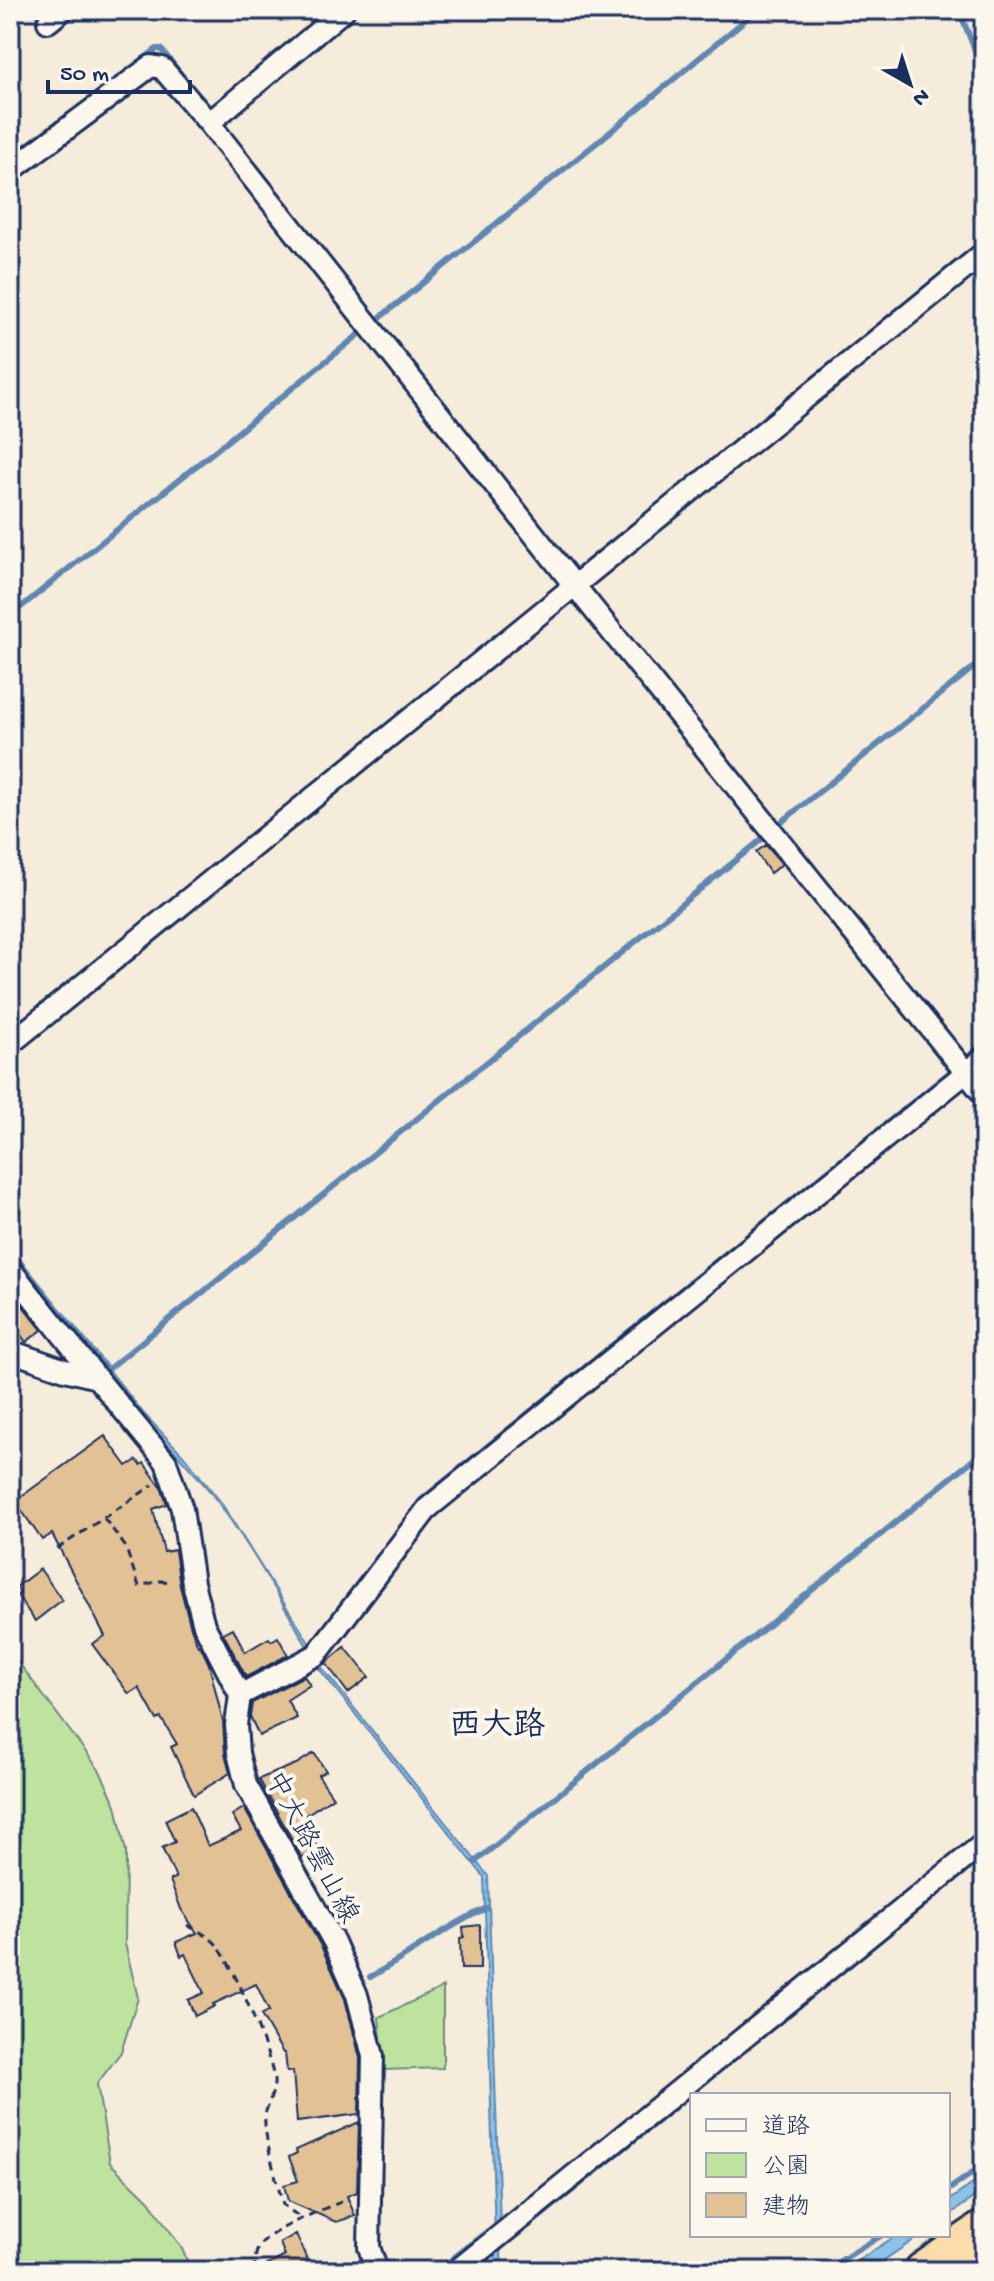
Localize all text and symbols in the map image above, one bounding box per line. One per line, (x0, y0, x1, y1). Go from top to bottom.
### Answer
scale bar (48, 44, 190, 94)
north arrow (870, 44, 950, 124)
text: 50 m (60, 61, 109, 90)
text: N (906, 82, 934, 111)
district label: 西大路 (449, 1707, 545, 1747)
street label: 中大路雲山線 (256, 1766, 365, 1930)
legend (690, 2093, 950, 2237)
text: 道路 (762, 2113, 810, 2143)
text: 公園 (762, 2154, 810, 2183)
text: 建物 (762, 2193, 810, 2223)

